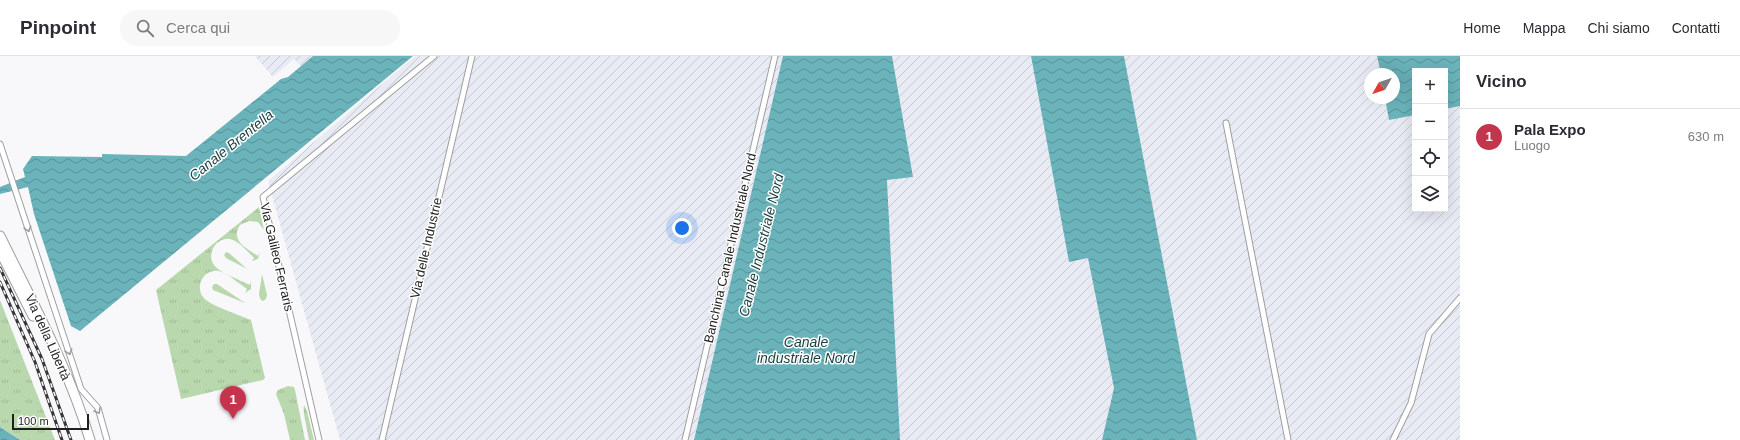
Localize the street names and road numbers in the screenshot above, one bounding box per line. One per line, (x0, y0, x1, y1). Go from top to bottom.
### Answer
street label: Banchina Canale Industriale Nord (701, 152, 759, 344)
street label: Via delle Industrie (407, 196, 445, 300)
street label: Via Galileo Ferraris (257, 201, 297, 313)
street label: Via della Libertà (22, 291, 74, 383)

